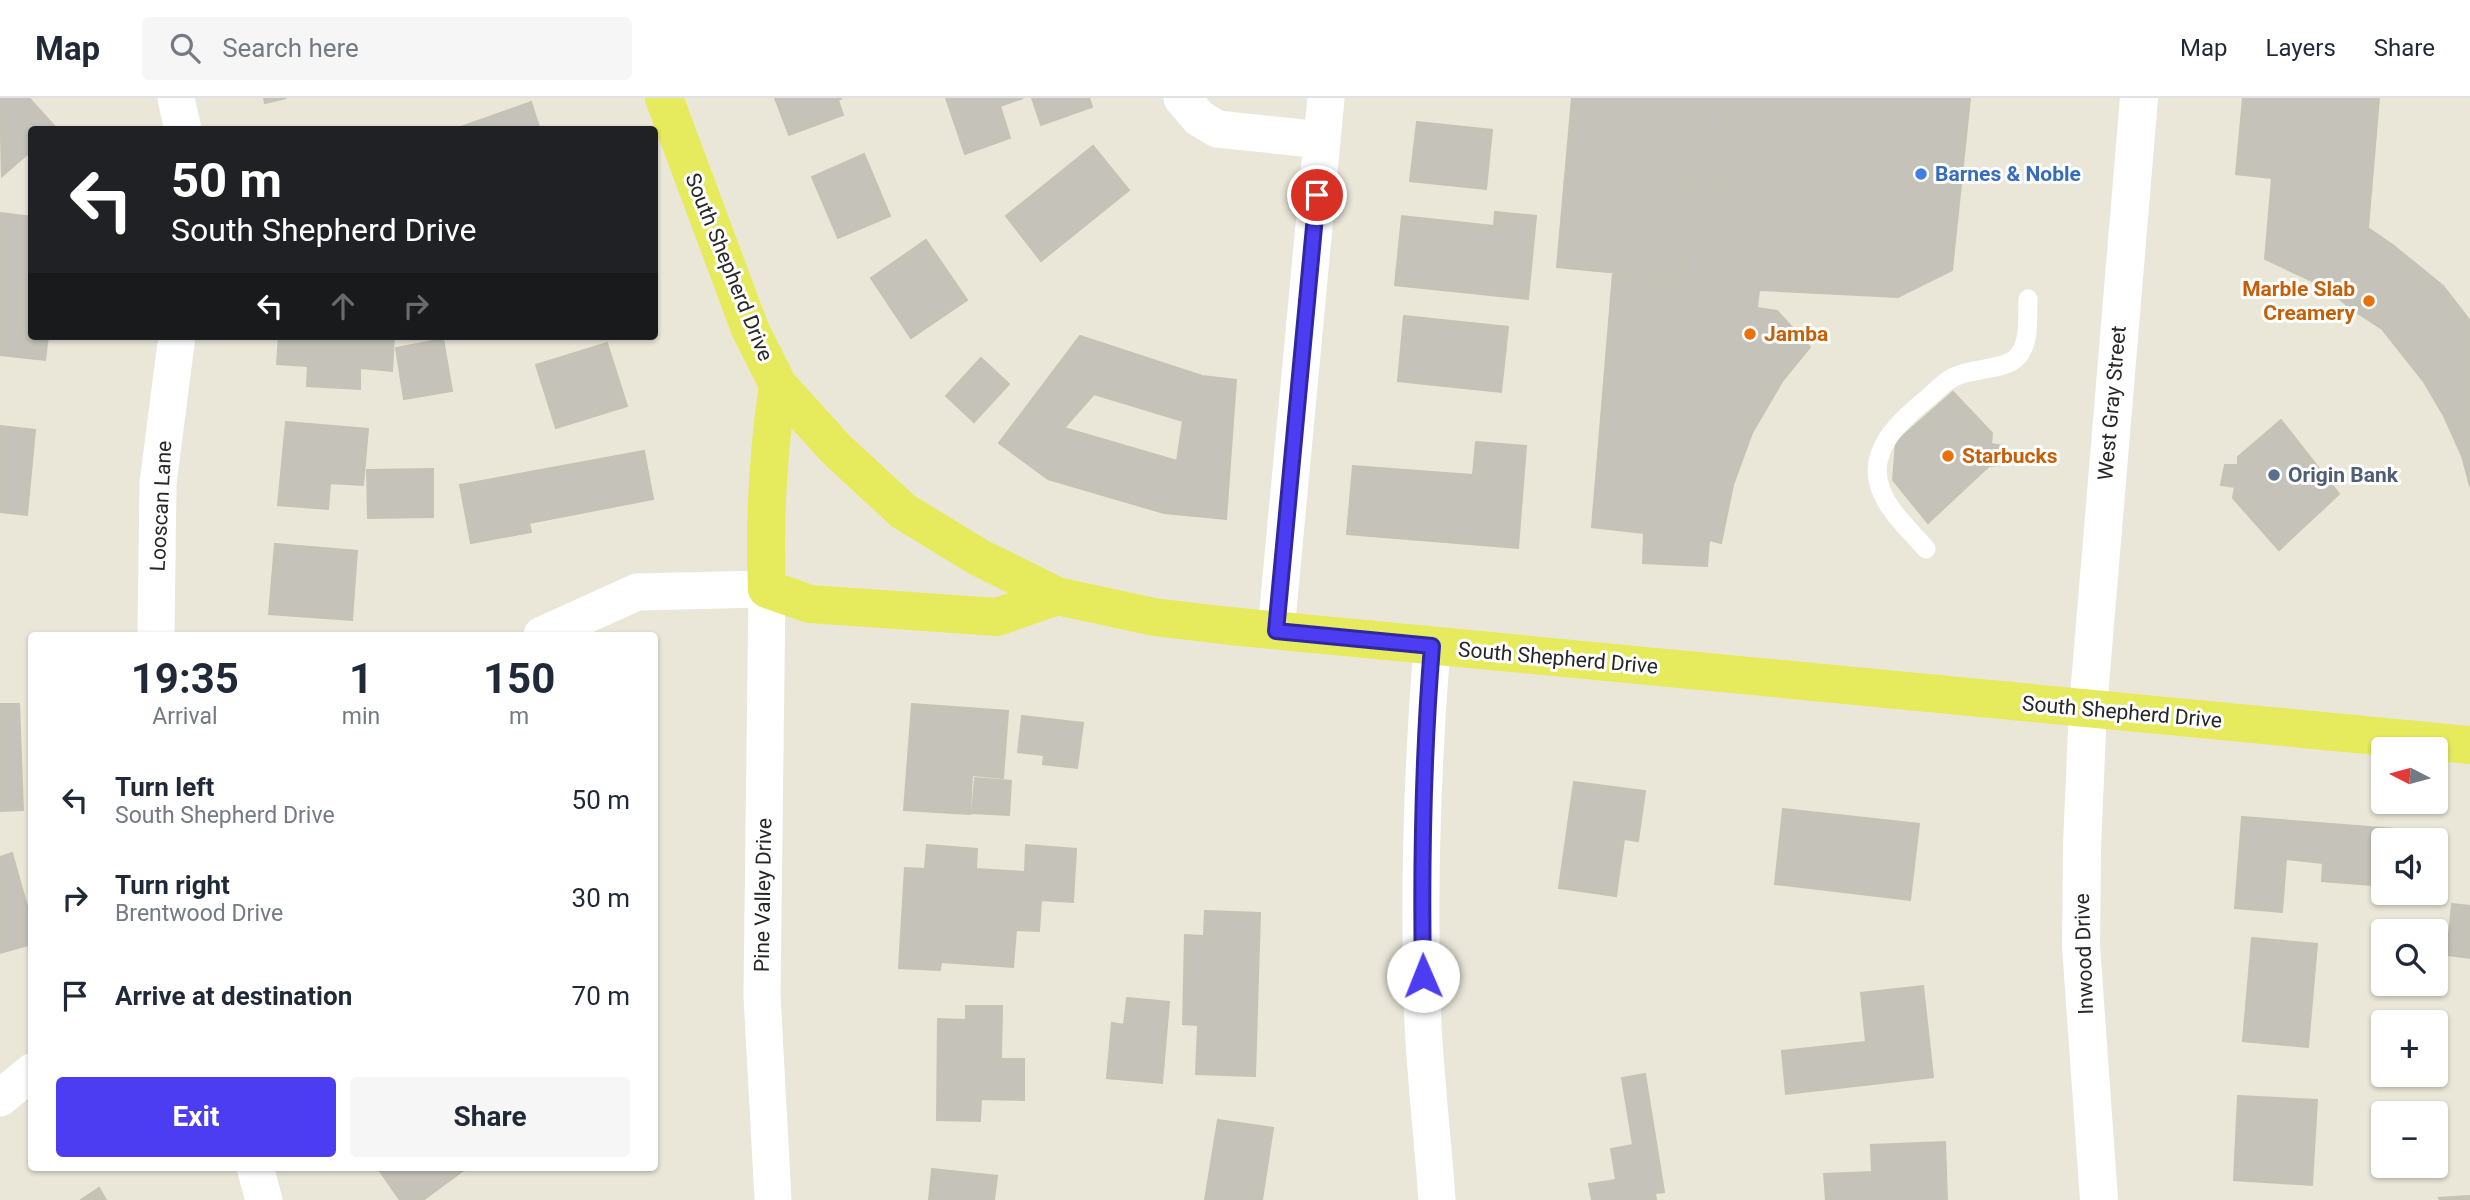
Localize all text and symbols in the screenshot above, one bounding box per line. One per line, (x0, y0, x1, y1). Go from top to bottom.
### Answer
search box (142, 17, 632, 80)
text: Map (35, 29, 100, 68)
icon: search (166, 29, 204, 67)
text: Search here (222, 33, 359, 63)
text: Map (2180, 34, 2228, 62)
text: Layers (2266, 34, 2336, 62)
text: Share (2374, 34, 2435, 62)
text: 50 m (171, 152, 282, 209)
icon: left (56, 154, 147, 245)
place label: Barnes & Noble (1935, 162, 2081, 186)
pin (1287, 165, 1347, 225)
marker: Barnes & Noble (1913, 166, 1929, 182)
street label: South Shepherd Drive (680, 170, 778, 364)
icon: arrive (1298, 176, 1336, 214)
text: South Shepherd Drive (171, 211, 477, 249)
place label: Marble Slab Creamery (2242, 277, 2355, 325)
icon: left (251, 287, 289, 325)
icon: ahead (324, 287, 362, 325)
icon: right (397, 287, 435, 325)
marker: Marble Slab Creamery (2361, 293, 2377, 309)
place label: Jamba (1764, 322, 1828, 346)
street label: West Gray Street (2093, 325, 2131, 481)
marker: Jamba (1742, 326, 1758, 342)
street label: Looscan Lane (146, 440, 176, 572)
place label: Starbucks (1962, 444, 2058, 468)
marker: Starbucks (1940, 448, 1956, 464)
place label: Origin Bank (2288, 463, 2399, 487)
marker: Origin Bank (2266, 467, 2282, 483)
street label: South Shepherd Drive (1457, 637, 1659, 679)
text: 19:35 (131, 654, 239, 703)
text: 1 (349, 654, 373, 703)
text: 150 (483, 654, 555, 703)
street label: South Shepherd Drive (2021, 691, 2223, 733)
text: Arrival (152, 703, 218, 730)
text: min (342, 703, 380, 730)
text: m (509, 703, 529, 730)
north arrow (2371, 737, 2448, 814)
map controls (2371, 737, 2448, 1178)
text: Turn left (115, 772, 214, 802)
icon: left (56, 781, 94, 819)
text: 50 m (572, 785, 630, 815)
text: South Shepherd Drive (115, 802, 335, 829)
street label: Pine Valley Drive (750, 818, 776, 972)
button: sound (2371, 828, 2448, 905)
text: Turn right (115, 870, 230, 900)
icon: right (56, 879, 94, 917)
text: 30 m (572, 883, 630, 913)
street label: Inwood Drive (2070, 893, 2098, 1015)
text: Brentwood Drive (115, 900, 283, 927)
button: search (2371, 919, 2448, 996)
position arrow (1386, 939, 1460, 1013)
icon: arrive (56, 977, 94, 1015)
text: Arrive at destination (115, 981, 352, 1011)
text: 70 m (572, 981, 630, 1011)
button: + (2371, 1010, 2448, 1087)
button: Exit (56, 1077, 336, 1157)
button: Share (350, 1077, 630, 1157)
button: − (2371, 1101, 2448, 1178)

